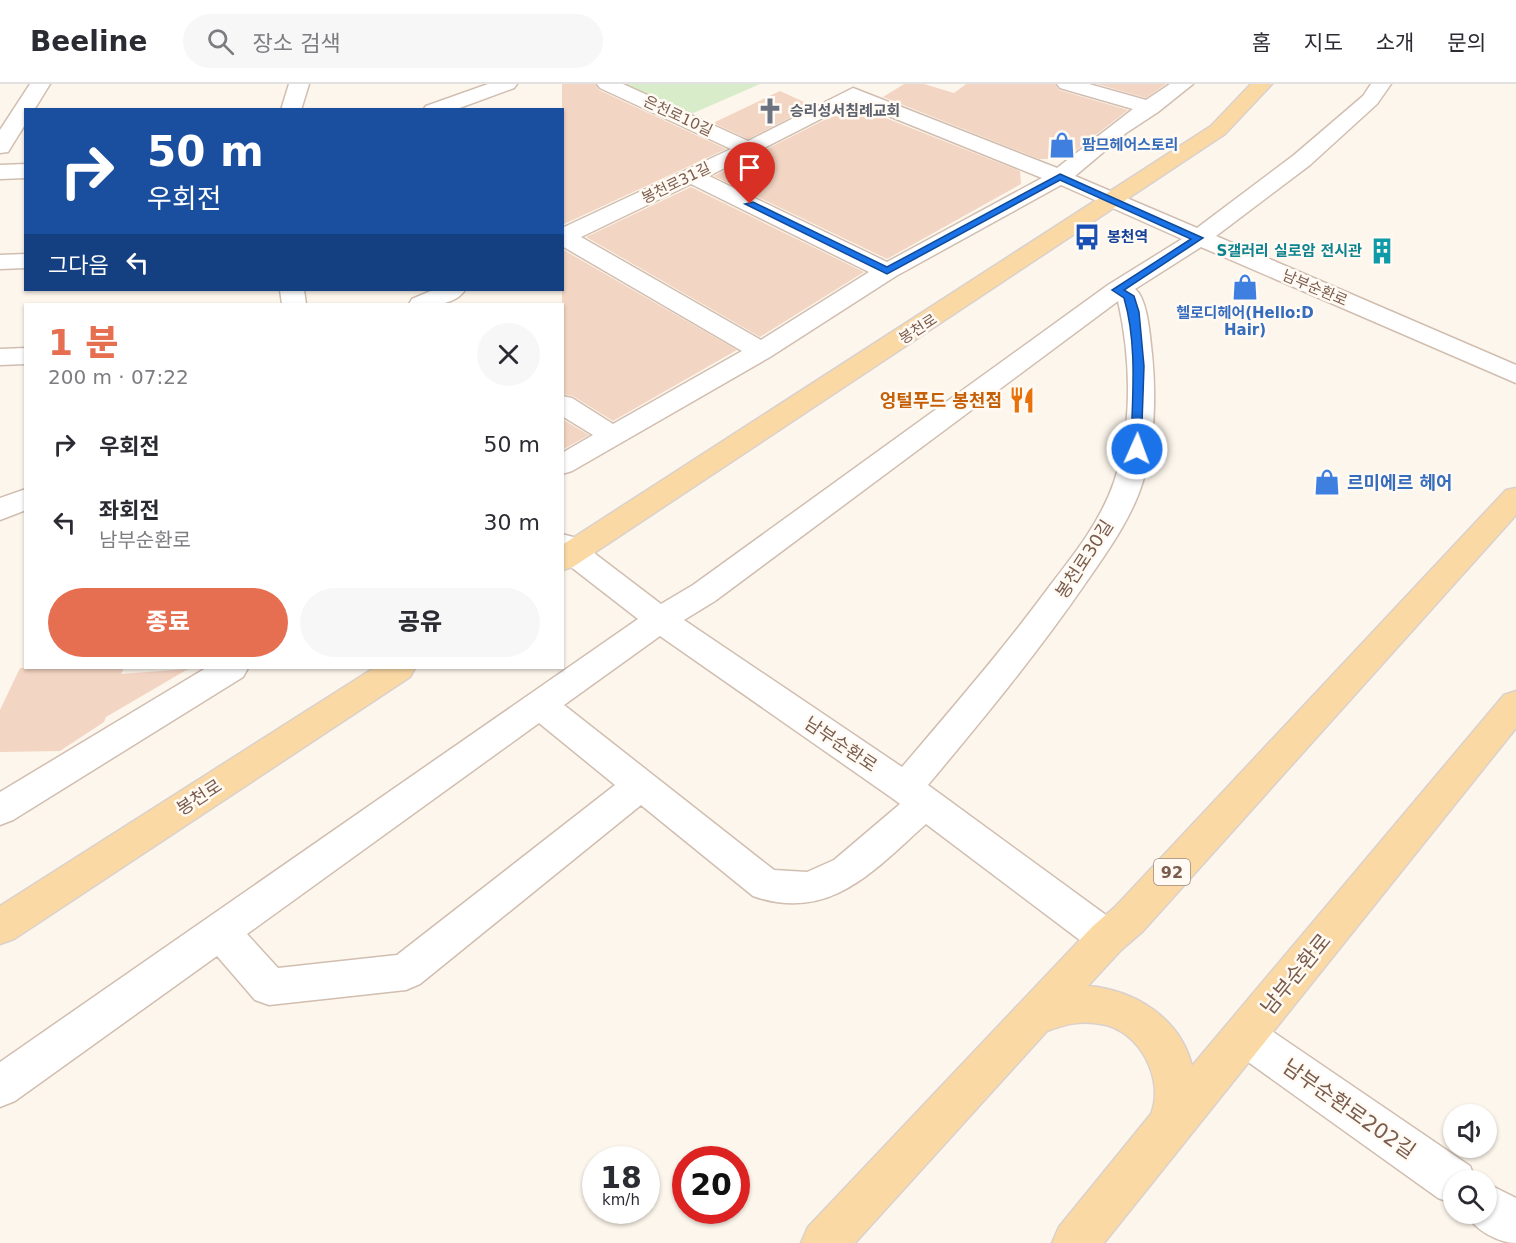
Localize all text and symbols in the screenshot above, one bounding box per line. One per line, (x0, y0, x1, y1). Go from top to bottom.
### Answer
search box (183, 14, 603, 68)
text: Beeline (30, 25, 147, 58)
icon: search (204, 25, 237, 58)
text: 장소 검색 (252, 31, 340, 56)
text: 홈 (1252, 31, 1271, 55)
text: 지도 (1304, 31, 1343, 55)
text: 소개 (1376, 31, 1414, 55)
text: 문의 (1447, 31, 1486, 55)
street label: 은천로10길 (641, 92, 715, 140)
church icon: 승리성서침례교회 (755, 96, 785, 126)
place label: 승리성서침례교회 (790, 102, 900, 120)
text: 50 m (147, 127, 264, 176)
shop icon: 팜므헤어스토리 (1047, 130, 1077, 160)
icon: right (48, 132, 126, 210)
place label: 팜므헤어스토리 (1082, 136, 1179, 154)
pin (724, 142, 775, 204)
icon: arrive (733, 151, 766, 184)
street label: 봉천로31길 (639, 159, 713, 207)
text: 우회전 (147, 183, 222, 214)
bus stop icon: 봉천역 (1072, 222, 1102, 252)
place label: 봉천역 (1107, 228, 1148, 246)
building icon: S갤러리 실로암 전시관 (1367, 236, 1397, 266)
place label: S갤러리 실로암 전시관 (1217, 242, 1362, 260)
icon: left (121, 246, 154, 279)
text: 그다음 (48, 253, 109, 278)
street label: 남부순환로 (1280, 266, 1350, 310)
shop icon: 헬로디헤어(Hello:D Hair) (1230, 272, 1260, 302)
place label: 헬로디헤어(Hello:D Hair) (1176, 304, 1314, 339)
street label: 봉천로 (896, 310, 940, 348)
text: 1 분 (48, 322, 119, 363)
button: close (477, 323, 540, 386)
text: 200 m · 07:22 (48, 365, 189, 389)
restaurant icon: 엉털푸드 봉천점 (1007, 385, 1037, 415)
place label: 엉털푸드 봉천점 (880, 390, 1002, 411)
position arrow (1105, 417, 1169, 481)
icon: right (48, 428, 81, 461)
text: 50 m (484, 432, 540, 457)
text: 우회전 (99, 434, 160, 459)
shop icon: 르미에르 헤어 (1312, 467, 1342, 497)
place label: 르미에르 헤어 (1347, 472, 1453, 493)
text: 좌회전 (99, 498, 160, 523)
icon: left (48, 506, 81, 539)
text: 30 m (484, 510, 540, 535)
street label: 봉천로30길 (1051, 516, 1117, 602)
text: 남부순환로 (99, 528, 191, 552)
button: 종료 (48, 588, 288, 657)
button: 공유 (300, 588, 540, 657)
street label: 남부순환로 (801, 712, 881, 776)
street label: 봉천로 (172, 775, 226, 819)
road number: 92 (1154, 859, 1190, 885)
street label: 남부순환로 (1256, 929, 1336, 1019)
street label: 남부순환로202길 (1278, 1054, 1420, 1164)
map controls (1443, 1104, 1497, 1224)
button: sound (1443, 1104, 1497, 1158)
speed limit sign: 20 (672, 1146, 750, 1224)
text: 18 (600, 1160, 642, 1195)
button: search (1443, 1170, 1497, 1224)
text: km/h (602, 1191, 640, 1209)

